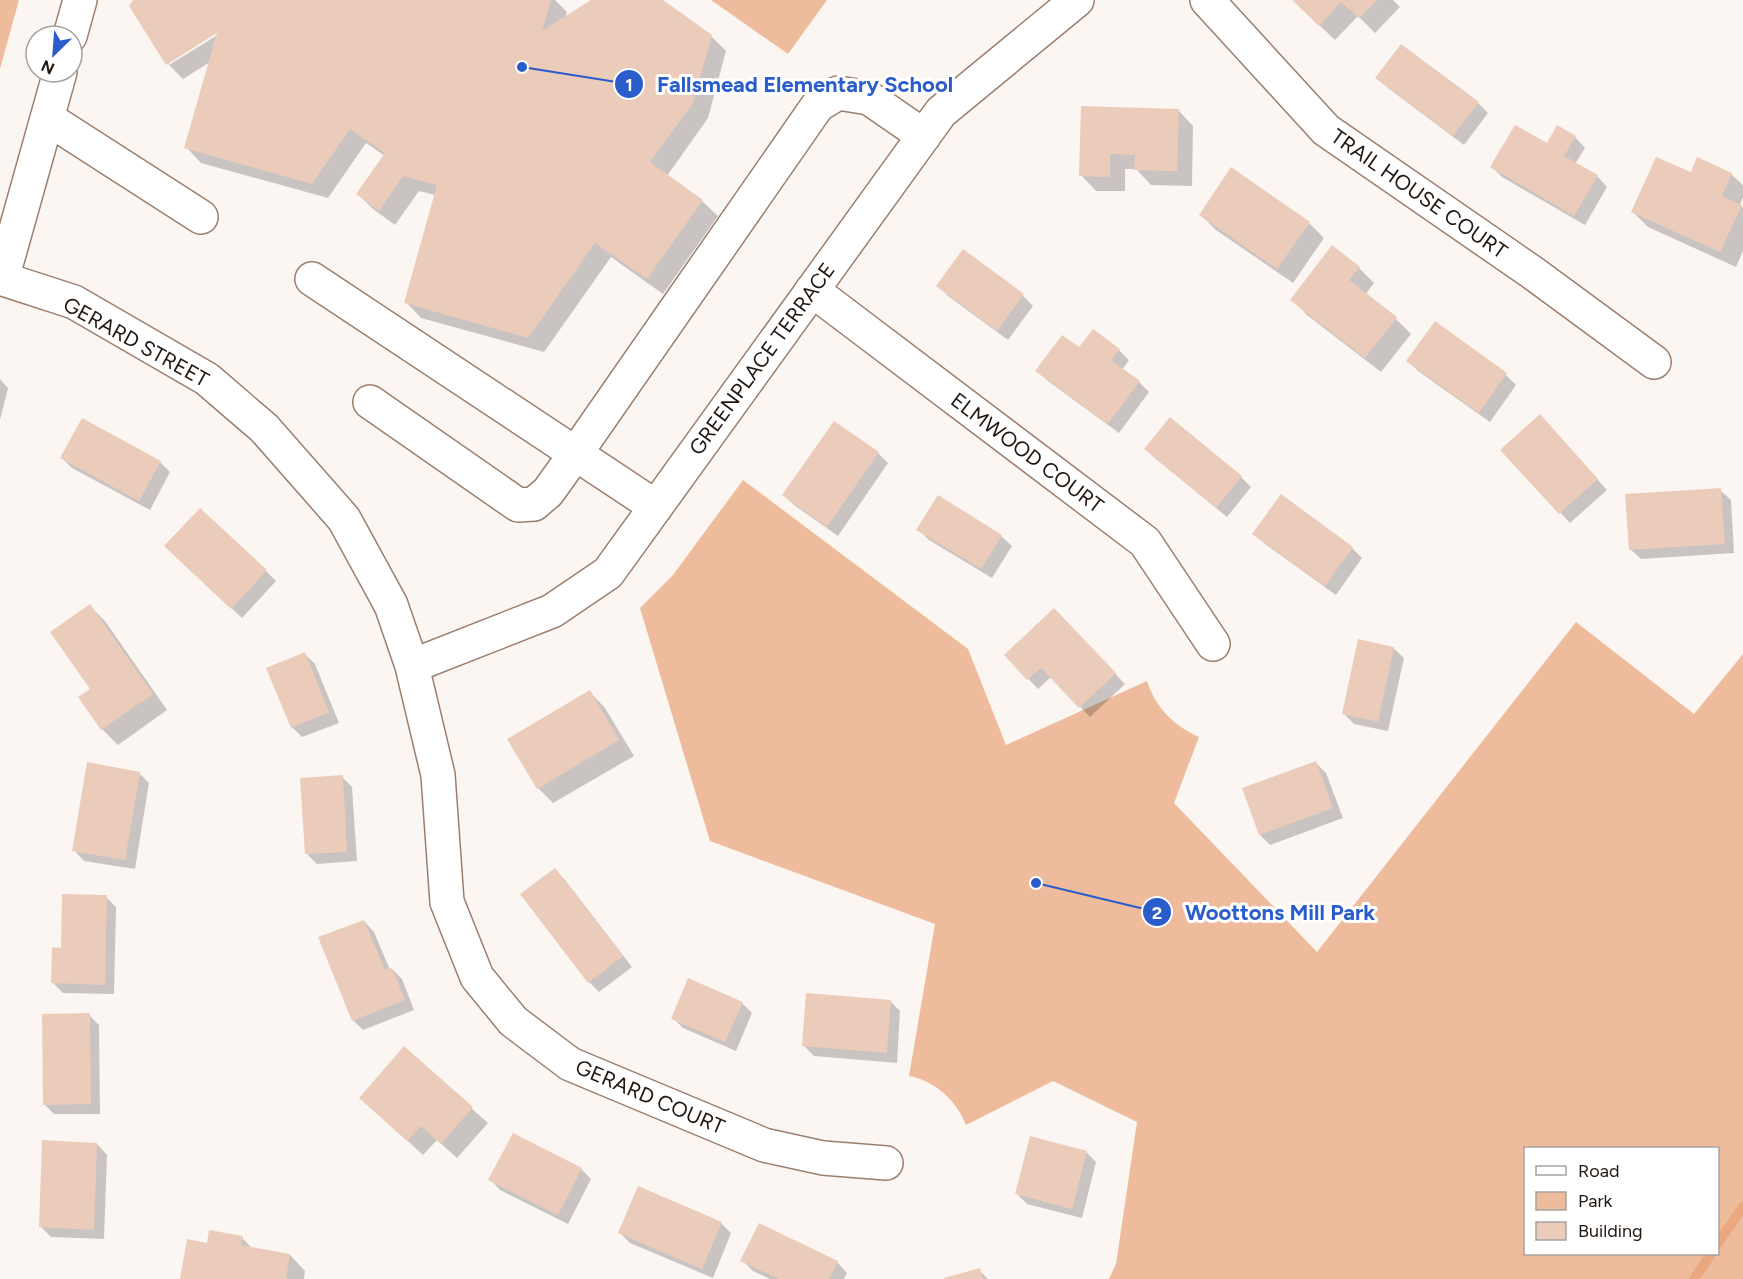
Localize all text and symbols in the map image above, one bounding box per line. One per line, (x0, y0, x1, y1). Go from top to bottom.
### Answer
north arrow (24, 24, 84, 84)
text: N (38, 56, 57, 78)
callout: Fallsmead Elementary School (614, 64, 965, 104)
text: Fallsmead Elementary School (657, 71, 953, 98)
text: 1 (625, 74, 633, 96)
street label: TRAIL HOUSE COURT (1326, 123, 1512, 264)
street label: GREENPLACE TERRACE (683, 258, 840, 460)
street label: GERARD STREET (59, 291, 214, 392)
street label: ELMWOOD COURT (946, 387, 1109, 518)
callout: Woottons Mill Park (1142, 892, 1387, 932)
text: Woottons Mill Park (1185, 899, 1375, 926)
text: 2 (1152, 902, 1162, 924)
street label: GERARD COURT (572, 1054, 729, 1139)
legend (1524, 1147, 1719, 1255)
text: Road (1578, 1160, 1619, 1182)
text: Park (1578, 1190, 1613, 1212)
text: Building (1578, 1220, 1643, 1242)

